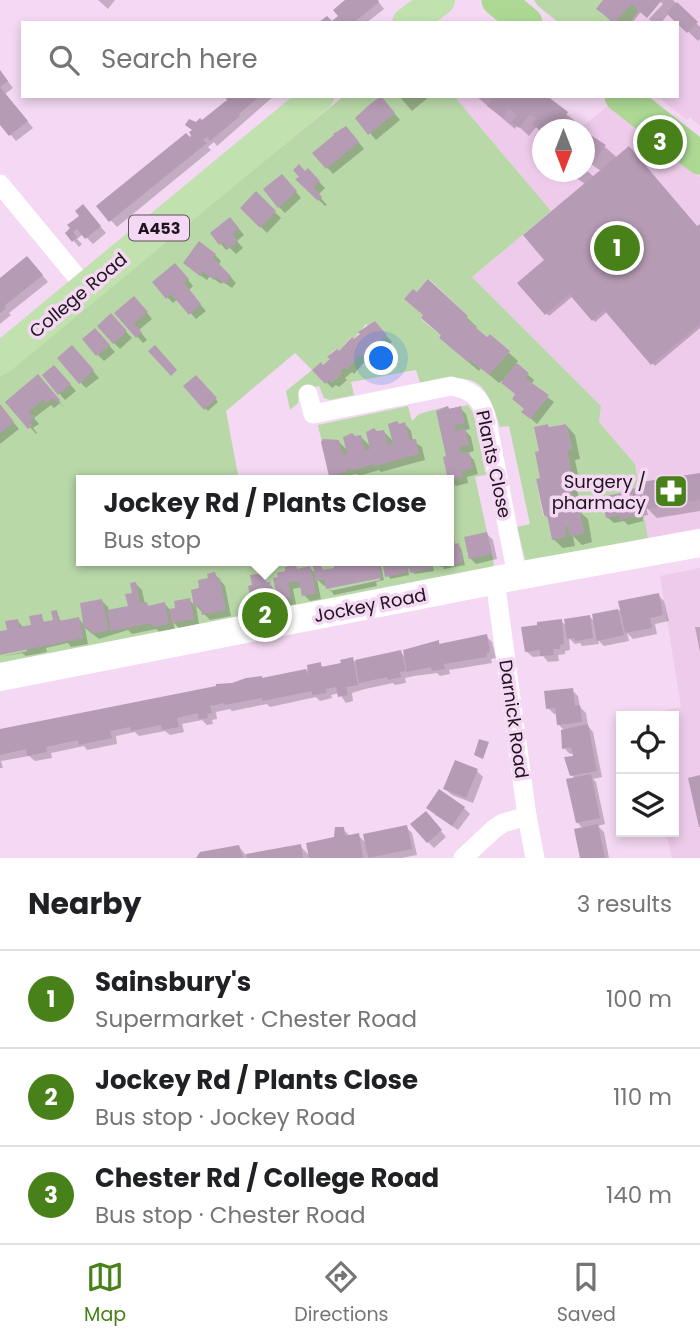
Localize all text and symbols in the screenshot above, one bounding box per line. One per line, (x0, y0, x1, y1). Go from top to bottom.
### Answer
search box (21, 21, 679, 98)
icon: search (45, 41, 83, 79)
text: Search here (101, 41, 258, 77)
pin: 3 (637, 116, 683, 168)
north arrow (532, 119, 595, 182)
road number: A453 (129, 216, 189, 240)
pin: 1 (594, 222, 640, 274)
street label: College Road (24, 247, 132, 343)
your location (364, 341, 398, 375)
street label: Plants Close (470, 408, 518, 520)
place label: Surgery / pharmacy (552, 469, 646, 515)
pharmacy icon: Surgery / pharmacy (652, 472, 690, 510)
popup (76, 475, 454, 566)
text: Jockey Rd / Plants Close (104, 485, 426, 521)
text: Bus stop (104, 524, 201, 556)
street label: Jockey Road (312, 582, 428, 628)
pin: 2 (242, 589, 288, 641)
street label: Darnick Road (493, 658, 535, 780)
map controls (616, 711, 679, 837)
button: locate (616, 711, 679, 774)
button: layers (616, 774, 679, 837)
text: Nearby (28, 882, 142, 925)
text: 3 results (577, 888, 672, 920)
text: Sainsbury's (95, 964, 251, 1000)
text: 1 (47, 983, 55, 1015)
text: 100 m (606, 983, 672, 1015)
text: Supermarket · Chester Road (95, 1003, 417, 1035)
text: Jockey Rd / Plants Close (95, 1062, 418, 1098)
text: 2 (44, 1081, 58, 1113)
text: 110 m (613, 1081, 672, 1113)
text: Bus stop · Jockey Road (95, 1101, 356, 1133)
text: Chester Rd / College Road (95, 1160, 439, 1196)
text: 3 (44, 1179, 58, 1211)
text: 140 m (606, 1179, 672, 1211)
text: Bus stop · Chester Road (95, 1199, 366, 1231)
tab: Map (84, 1258, 126, 1329)
tab: Directions (294, 1258, 389, 1329)
tab: Saved (557, 1258, 616, 1329)

